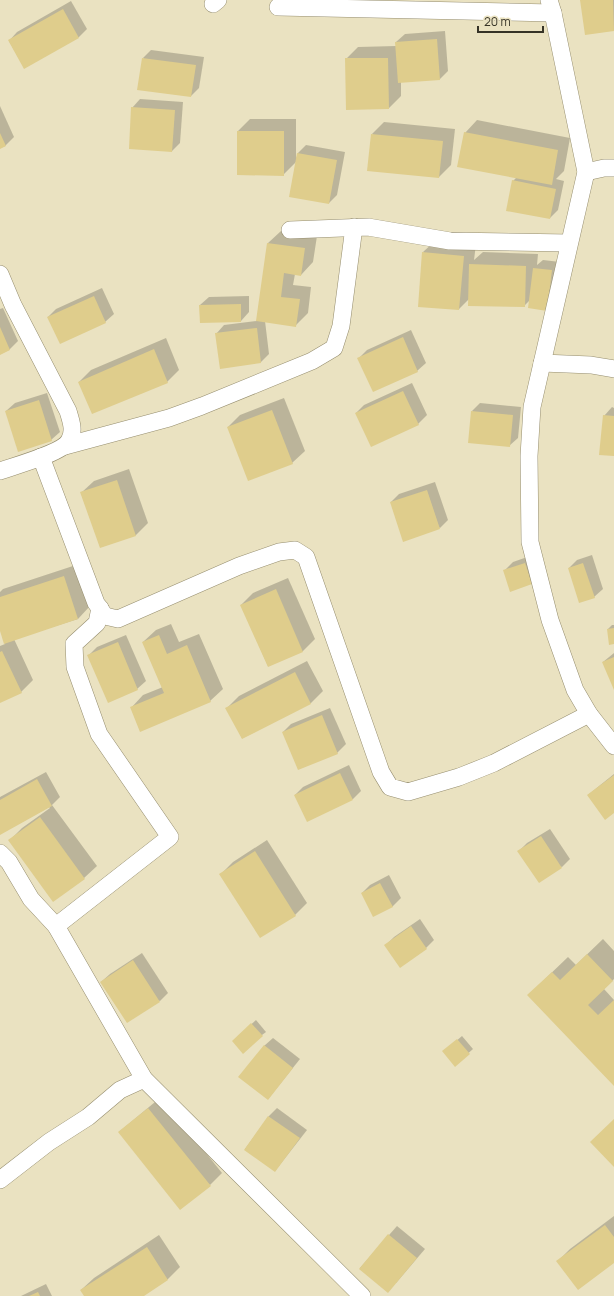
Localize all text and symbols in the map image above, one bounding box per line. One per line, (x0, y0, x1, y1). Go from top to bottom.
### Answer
scale bar (478, 8, 543, 34)
text: 20 m (484, 13, 511, 30)

